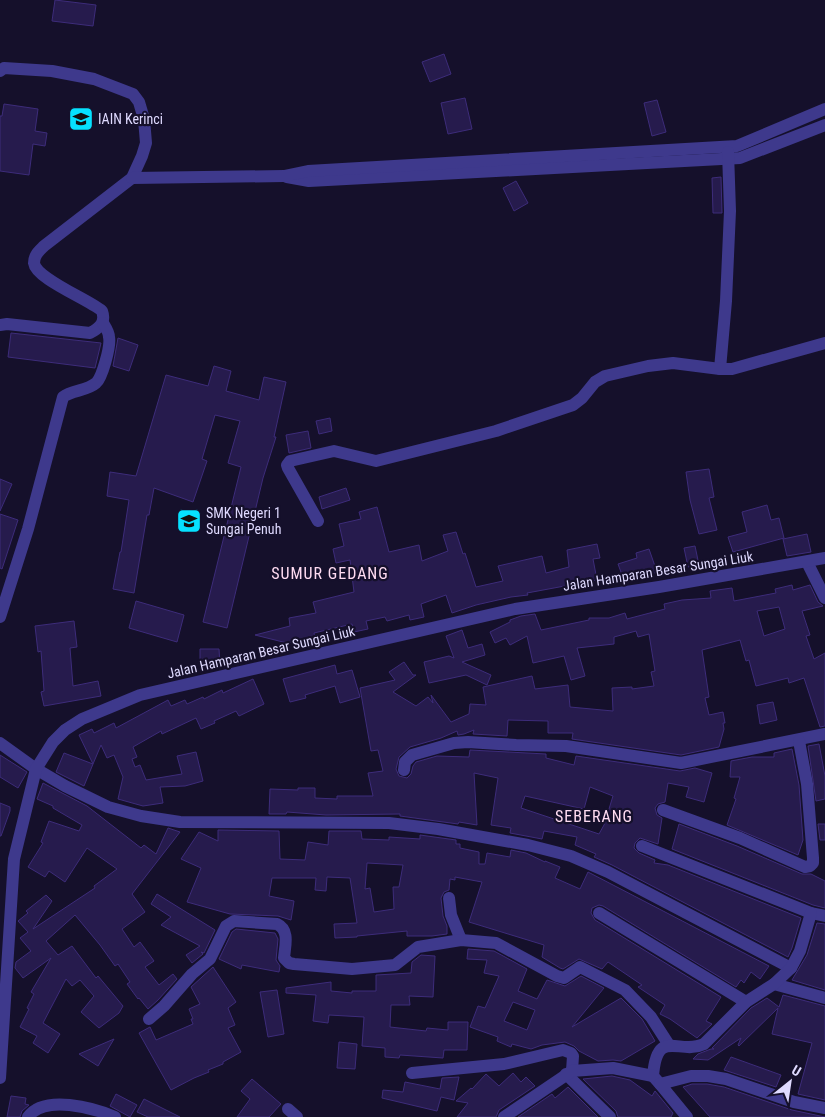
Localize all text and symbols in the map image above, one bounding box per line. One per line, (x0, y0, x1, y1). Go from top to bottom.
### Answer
school or university icon: IAIN Kerinci (68, 106, 94, 132)
place label: IAIN Kerinci (98, 111, 163, 127)
place label: SMK Negeri 1 Sungai Penuh (206, 505, 281, 537)
school or university icon: SMK Negeri 1 Sungai Penuh (176, 508, 202, 534)
street label: Jalan Hamparan Besar Sungai Liuk (562, 548, 755, 594)
district label: SUMUR GEDANG (271, 564, 389, 583)
street label: Jalan Hamparan Besar Sungai Liuk (166, 622, 357, 681)
district label: SEBERANG (555, 807, 633, 826)
north arrow (765, 1057, 815, 1107)
text: U (789, 1062, 804, 1080)

